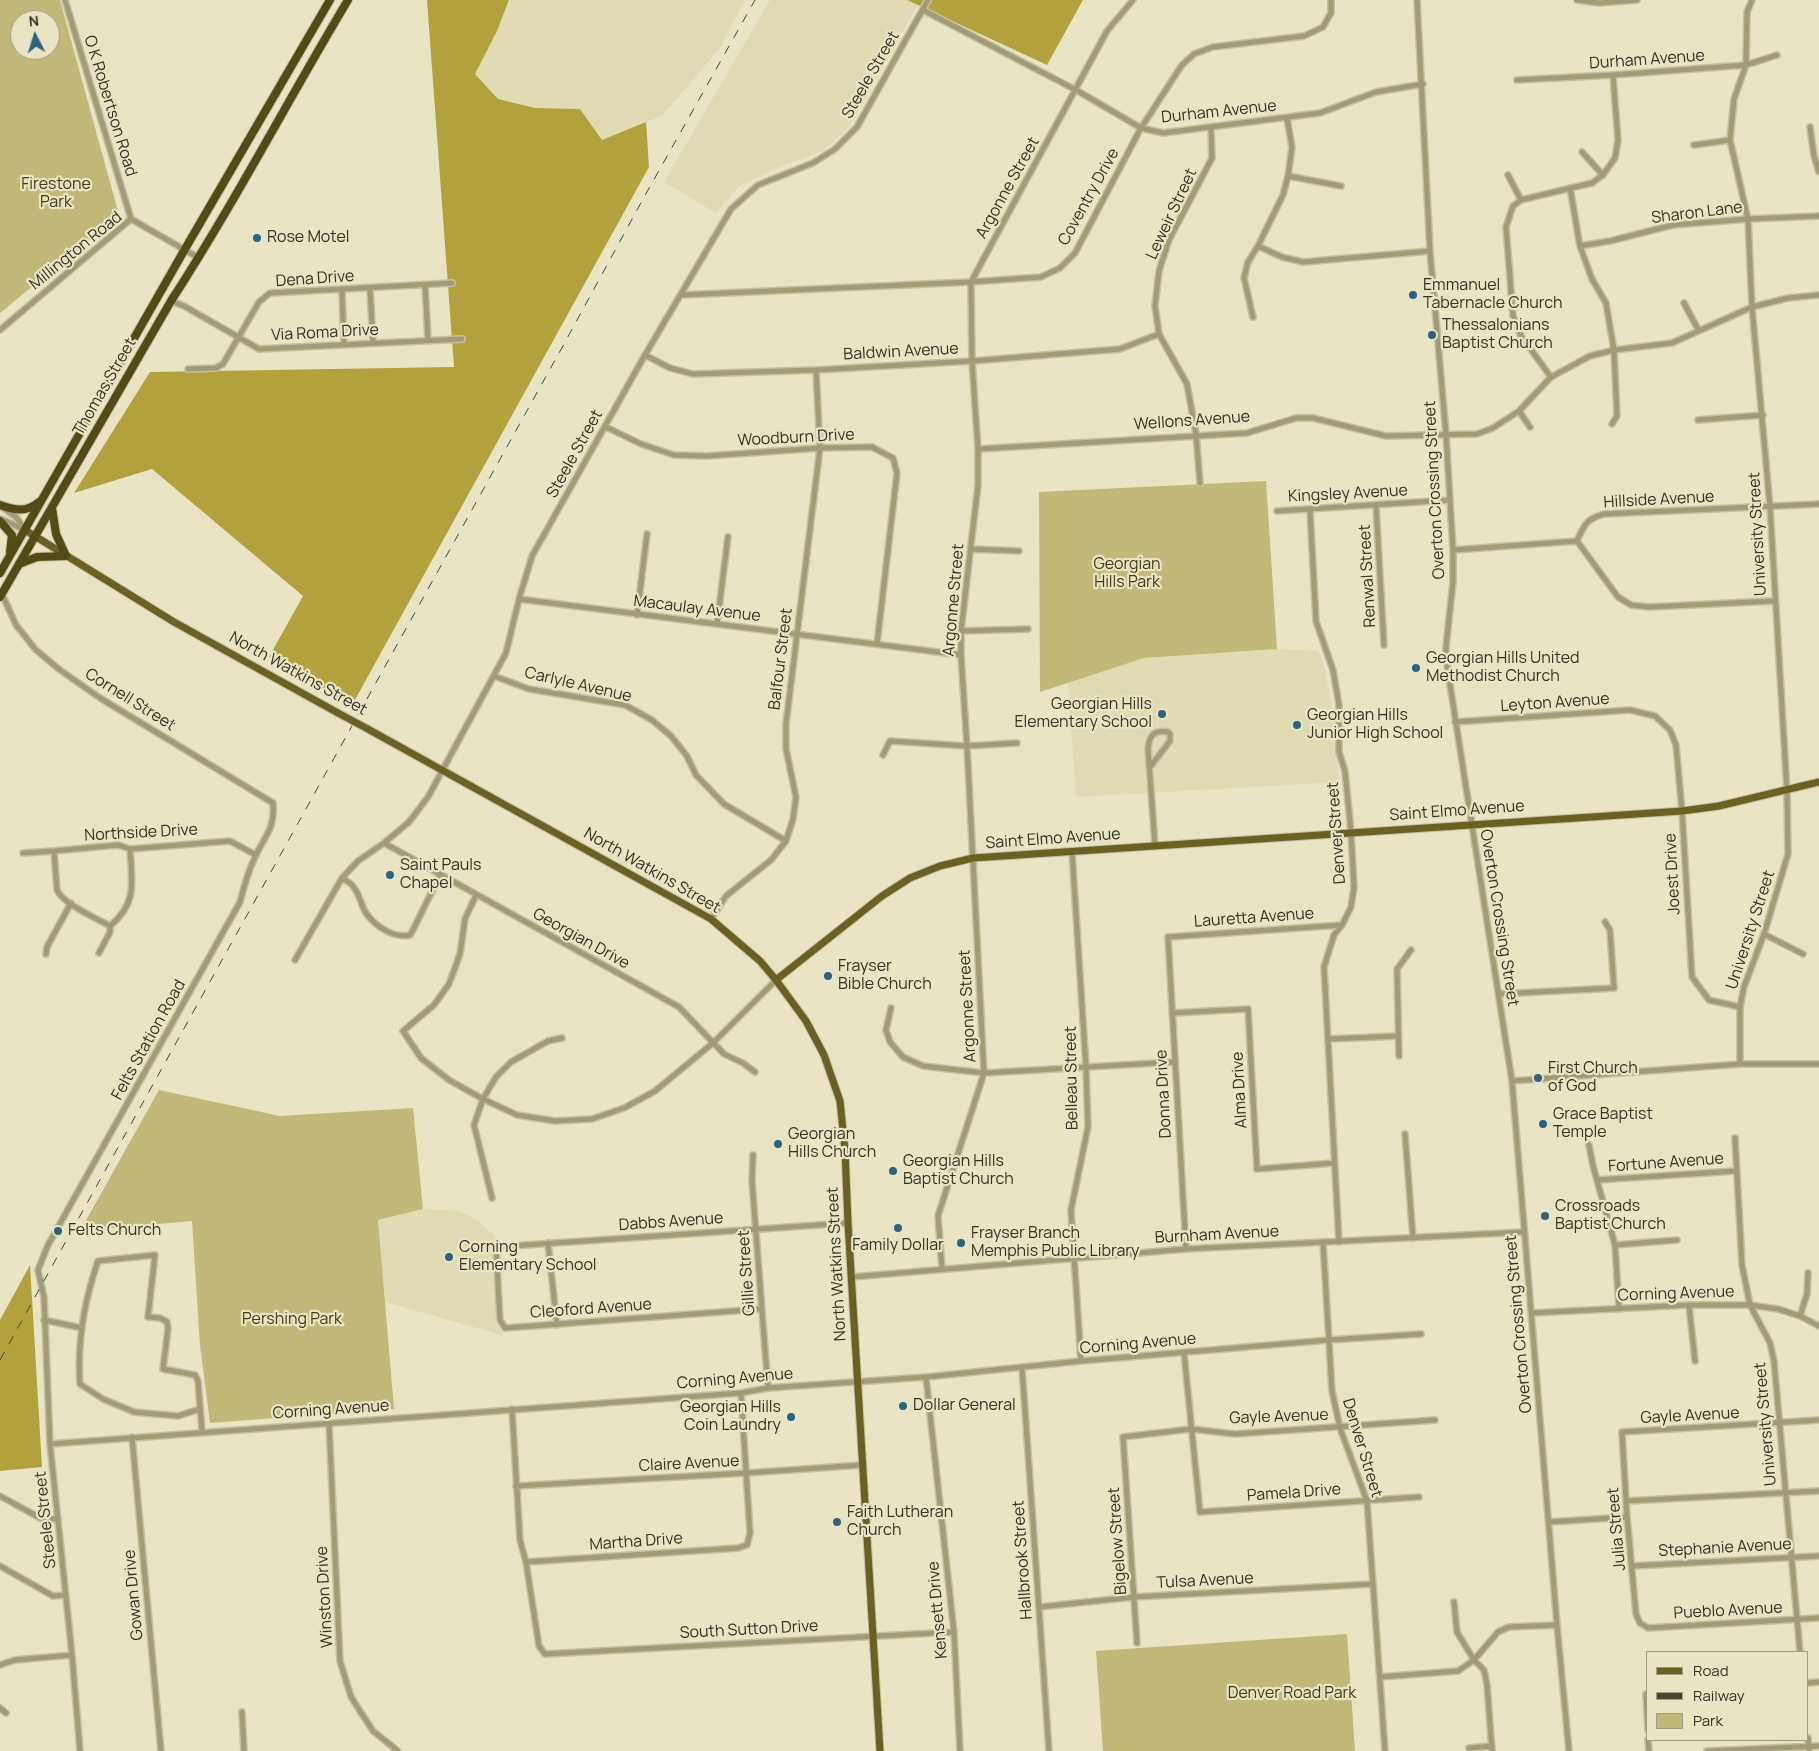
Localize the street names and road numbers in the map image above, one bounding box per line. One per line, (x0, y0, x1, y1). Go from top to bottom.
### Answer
street label: Steele Street (838, 28, 904, 122)
street label: O K Robertson Road (79, 33, 141, 179)
street label: Durham Avenue (1588, 46, 1706, 74)
street label: Durham Avenue (1160, 96, 1278, 128)
street label: Argonne Street (972, 134, 1044, 242)
street label: Coventry Drive (1054, 145, 1124, 249)
street label: Leweir Street (1143, 165, 1201, 263)
street label: Sharon Lane (1650, 198, 1744, 228)
street label: Millington Road (26, 208, 126, 294)
street label: Dena Drive (275, 267, 355, 291)
street label: Via Roma Drive (271, 321, 379, 345)
street label: Thomas Street (69, 335, 141, 439)
street label: Baldwin Avenue (843, 339, 959, 365)
street label: Overton Crossing Street (1421, 400, 1449, 580)
street label: Steele Street (543, 407, 607, 501)
street label: Wellons Avenue (1133, 407, 1251, 435)
street label: Woodburn Drive (737, 425, 855, 451)
street label: University Street (1745, 472, 1771, 596)
street label: Kingsley Avenue (1288, 481, 1408, 507)
street label: Hillside Avenue (1603, 488, 1715, 512)
street label: Renwal Street (1356, 524, 1380, 628)
street label: Argonne Street (940, 543, 968, 657)
street label: Macaulay Avenue (632, 592, 762, 626)
street label: Balfour Street (765, 607, 797, 711)
street label: North Watkins Street (226, 628, 370, 720)
street label: Carlyle Avenue (523, 663, 633, 707)
street label: Cornell Street (81, 665, 179, 735)
street label: Leyton Avenue (1500, 690, 1610, 716)
street label: Denver Street (1324, 781, 1350, 885)
street label: Saint Elmo Avenue (1389, 797, 1525, 825)
street label: Northside Drive (84, 820, 198, 846)
street label: North Watkins Street (580, 824, 724, 918)
street label: Saint Elmo Avenue (985, 825, 1121, 853)
street label: Overton Crossing Street (1476, 828, 1522, 1008)
street label: Joest Drive (1661, 833, 1685, 915)
street label: University Street (1723, 868, 1779, 992)
street label: Georgian Drive (529, 904, 633, 974)
street label: Lauretta Avenue (1193, 904, 1315, 932)
street label: Argonne Street (955, 949, 981, 1063)
street label: Felts Station Road (108, 977, 190, 1103)
street label: Belleau Street (1061, 1026, 1083, 1130)
street label: Donna Drive (1152, 1049, 1176, 1139)
street label: Alma Drive (1228, 1051, 1252, 1129)
street label: Fortune Avenue (1608, 1149, 1724, 1177)
street label: North Watkins Street (823, 1186, 851, 1342)
street label: Dabbs Avenue (618, 1209, 724, 1235)
street label: Burnham Avenue (1154, 1222, 1280, 1248)
street label: Gillie Street (734, 1230, 760, 1316)
street label: Overton Crossing Street (1502, 1234, 1536, 1414)
street label: Corning Avenue (1617, 1282, 1735, 1306)
street label: Cleoford Avenue (530, 1295, 652, 1323)
street label: Corning Avenue (1079, 1329, 1197, 1359)
street label: University Street (1751, 1361, 1781, 1487)
street label: Corning Avenue (676, 1364, 794, 1394)
street label: Corning Avenue (272, 1396, 390, 1424)
street label: Denver Street (1338, 1396, 1386, 1500)
street label: Gayle Avenue (1640, 1404, 1740, 1428)
street label: Gayle Avenue (1229, 1406, 1329, 1428)
street label: Claire Avenue (638, 1452, 740, 1476)
street label: Steele Street (31, 1470, 61, 1570)
street label: Pamela Drive (1246, 1480, 1342, 1506)
street label: Bigelow Street (1105, 1487, 1131, 1595)
street label: Julia Street (1604, 1487, 1630, 1571)
street label: Hallbrook Street (1009, 1500, 1037, 1620)
street label: Martha Drive (589, 1529, 683, 1555)
street label: Stephanie Avenue (1658, 1535, 1792, 1561)
street label: Winston Drive (313, 1546, 337, 1648)
street label: Gowan Drive (120, 1549, 148, 1641)
street label: Kensett Drive (924, 1561, 952, 1659)
street label: Tulsa Avenue (1156, 1569, 1254, 1593)
street label: Pueblo Avenue (1673, 1599, 1783, 1623)
street label: South Sutton Drive (679, 1617, 819, 1643)

